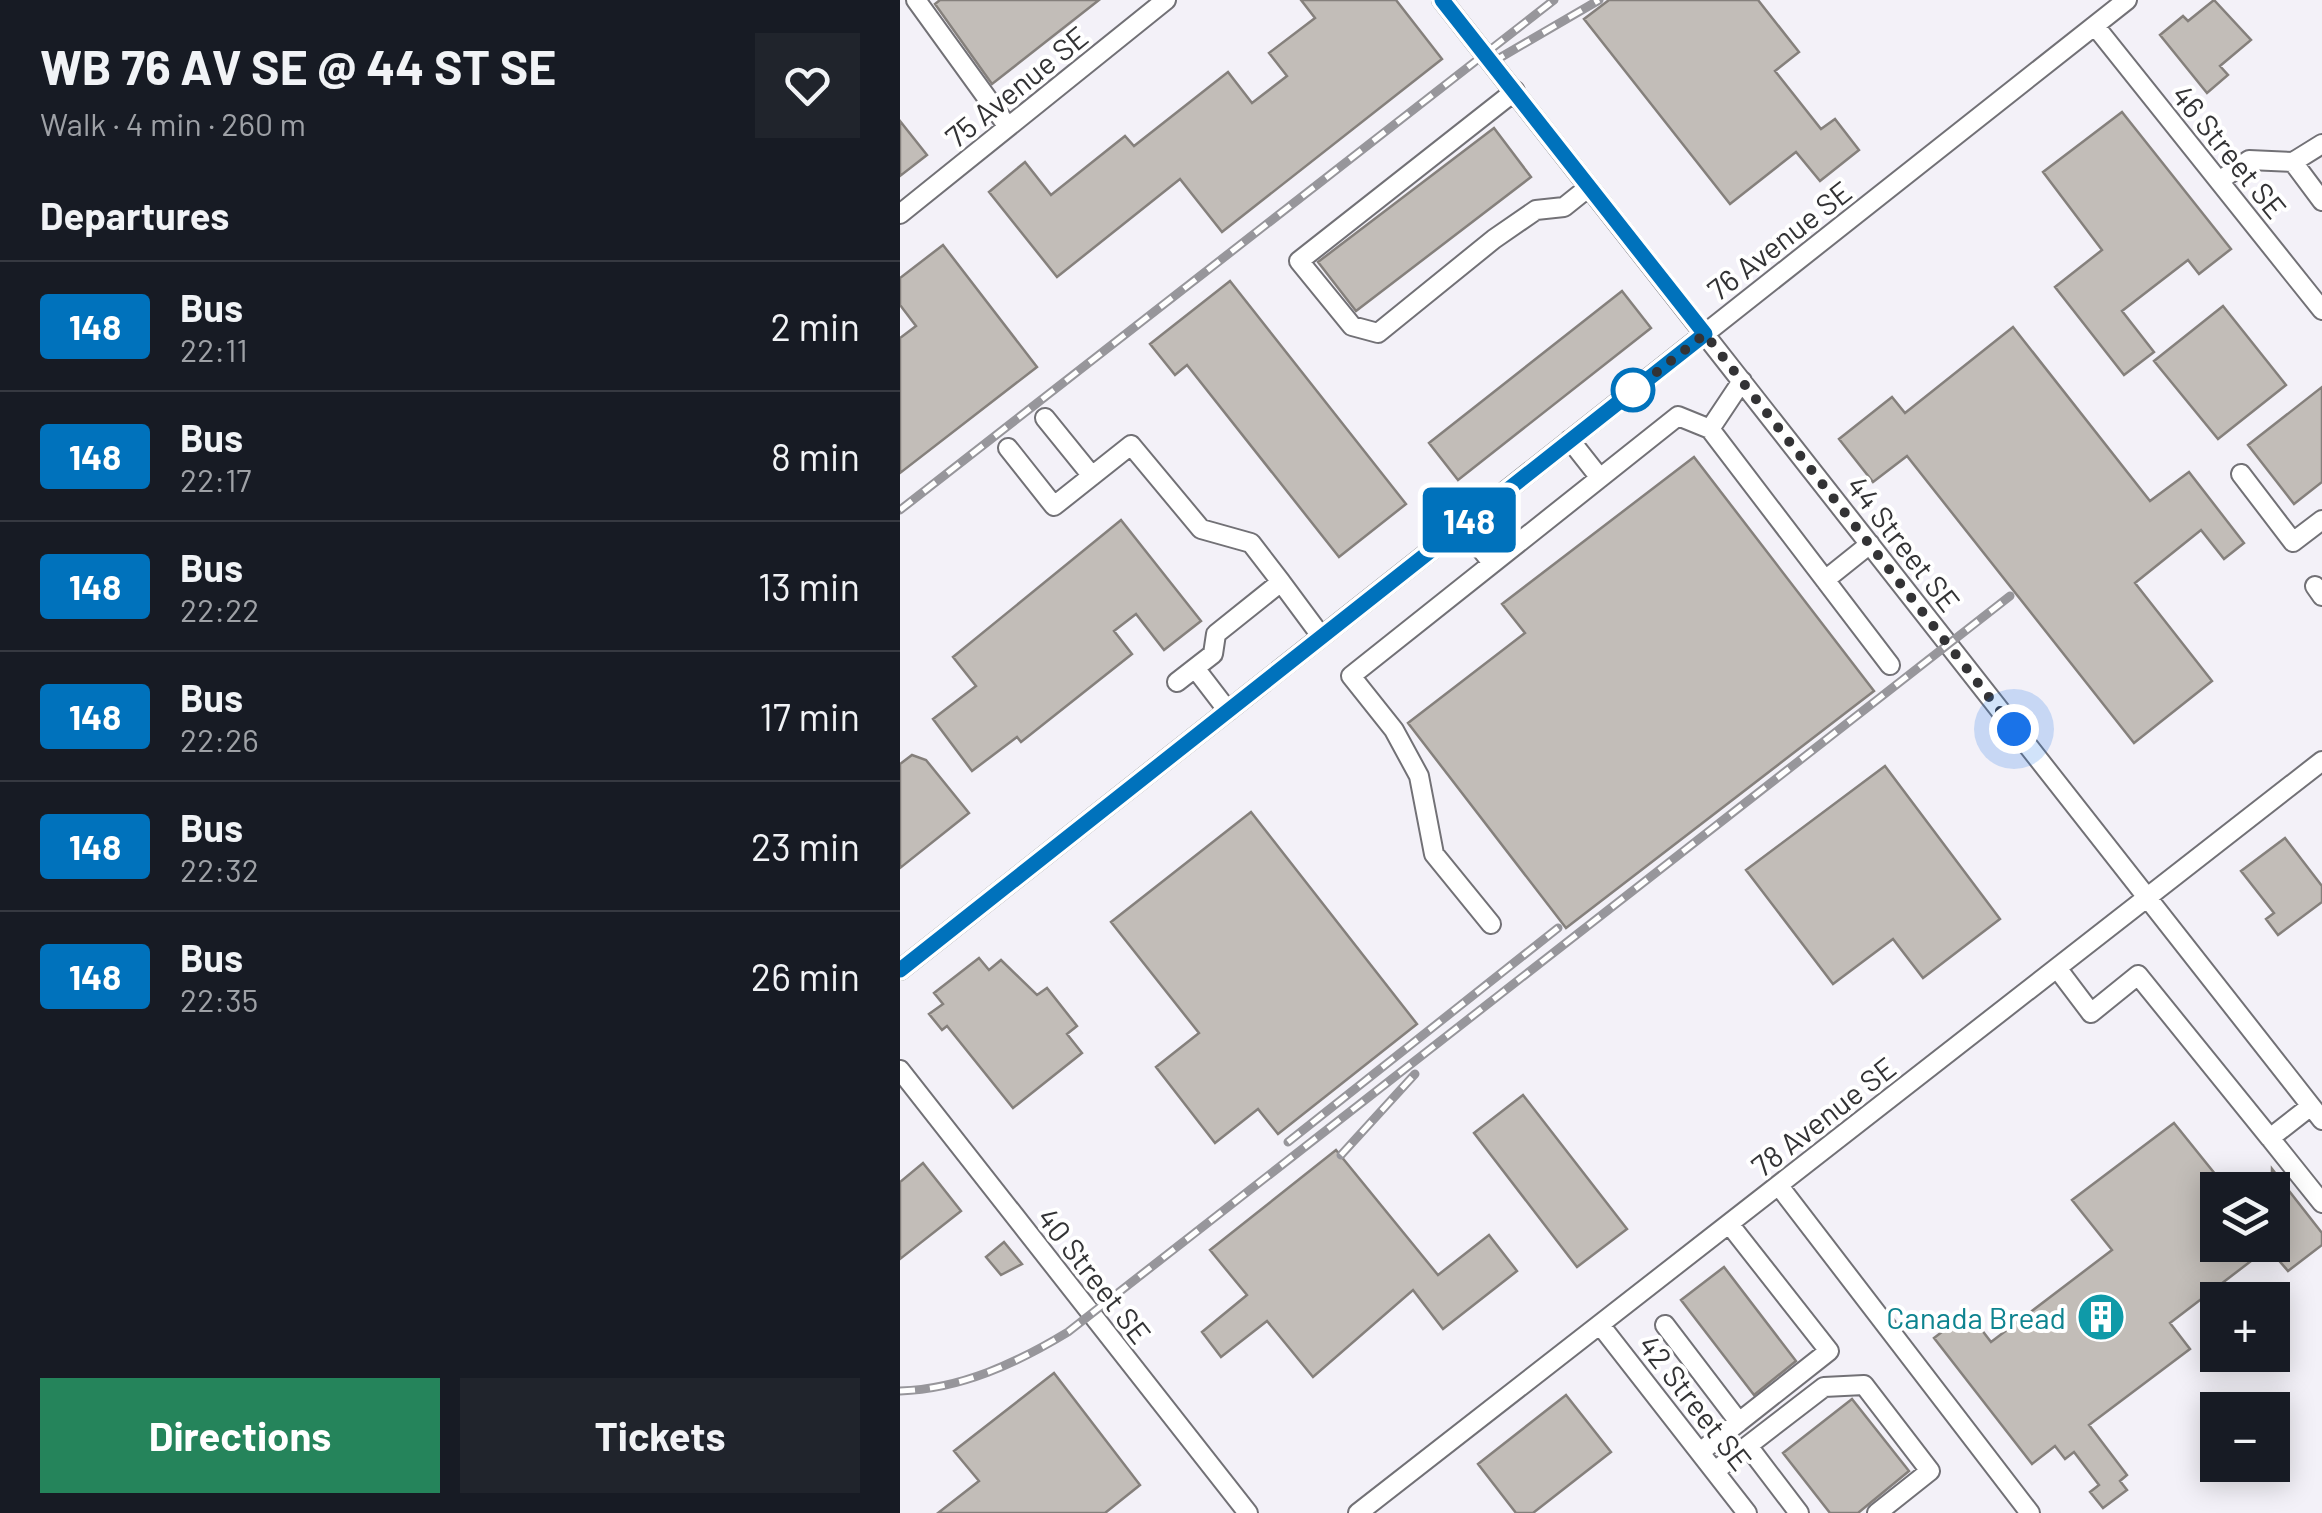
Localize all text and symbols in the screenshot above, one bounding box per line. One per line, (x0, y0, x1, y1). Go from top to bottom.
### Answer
street label: 75 Avenue SE (938, 18, 1094, 154)
button: heart (755, 33, 860, 138)
text: WB 76 AV SE @ 44 ST SE (40, 37, 556, 95)
street label: 46 Street SE (2165, 77, 2295, 225)
text: Walk · 4 min · 260 m (40, 104, 306, 142)
street label: 76 Avenue SE (1700, 173, 1858, 307)
text: Departures (40, 192, 229, 238)
text: Bus (180, 284, 243, 330)
text: 2 min (770, 303, 860, 349)
text: 148 (69, 305, 121, 347)
text: 22:11 (180, 330, 248, 368)
unlabelled marker (1612, 369, 1654, 411)
text: Bus (180, 414, 243, 460)
text: 8 min (771, 433, 860, 479)
text: 148 (69, 435, 121, 477)
text: 22:17 (180, 460, 252, 498)
street label: 44 Street SE (1840, 468, 1968, 618)
line badge: 148 (1412, 488, 1526, 552)
text: 148 (1443, 499, 1495, 541)
text: Bus (180, 544, 243, 590)
text: 13 min (758, 563, 860, 609)
text: 148 (69, 565, 121, 607)
text: 22:22 (180, 590, 259, 628)
text: Bus (180, 674, 243, 720)
text: 17 min (760, 693, 860, 739)
text: 148 (69, 695, 121, 737)
your location (1989, 704, 2039, 754)
text: 22:26 (180, 720, 259, 758)
text: Bus (180, 804, 243, 850)
text: 23 min (751, 823, 860, 869)
text: 148 (69, 825, 121, 867)
text: 22:32 (180, 850, 259, 888)
text: Bus (180, 934, 243, 980)
text: 26 min (751, 953, 860, 999)
text: 148 (69, 955, 121, 997)
text: 22:35 (180, 980, 258, 1018)
street label: 78 Avenue SE (1744, 1049, 1902, 1183)
map controls (2200, 1172, 2290, 1482)
button: layers (2200, 1172, 2290, 1262)
street label: 40 Street SE (1031, 1200, 1159, 1350)
button: + (2200, 1282, 2290, 1372)
building icon: Canada Bread (2075, 1291, 2127, 1343)
place label: Canada Bread (1886, 1299, 2066, 1335)
street label: 42 Street SE (1632, 1327, 1760, 1477)
button: Directions (40, 1378, 440, 1493)
button: Tickets (460, 1378, 860, 1493)
button: − (2200, 1392, 2290, 1482)

